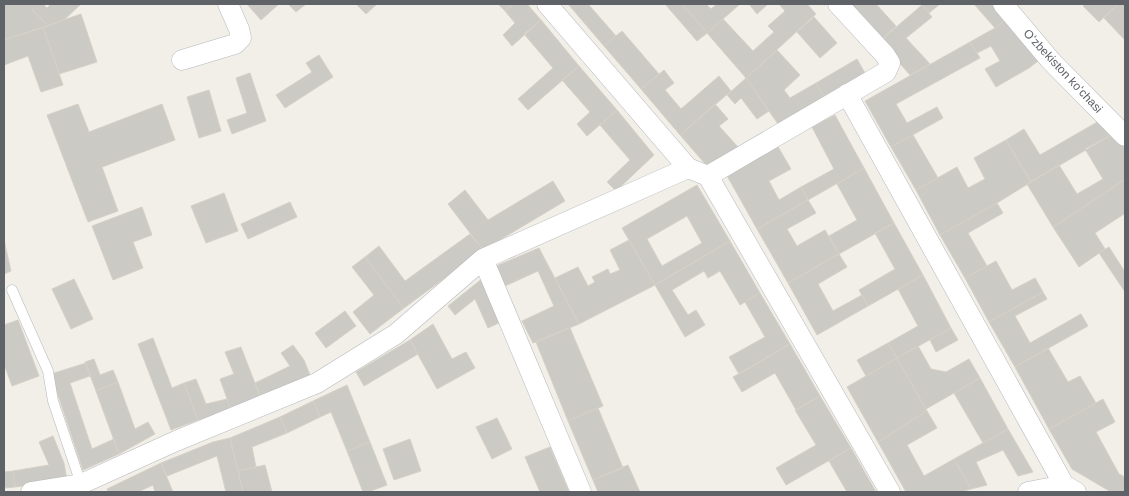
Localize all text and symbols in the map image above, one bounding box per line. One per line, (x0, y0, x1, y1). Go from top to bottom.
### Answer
street label: Oʻzbekiston koʻchasi (1021, 26, 1105, 116)

